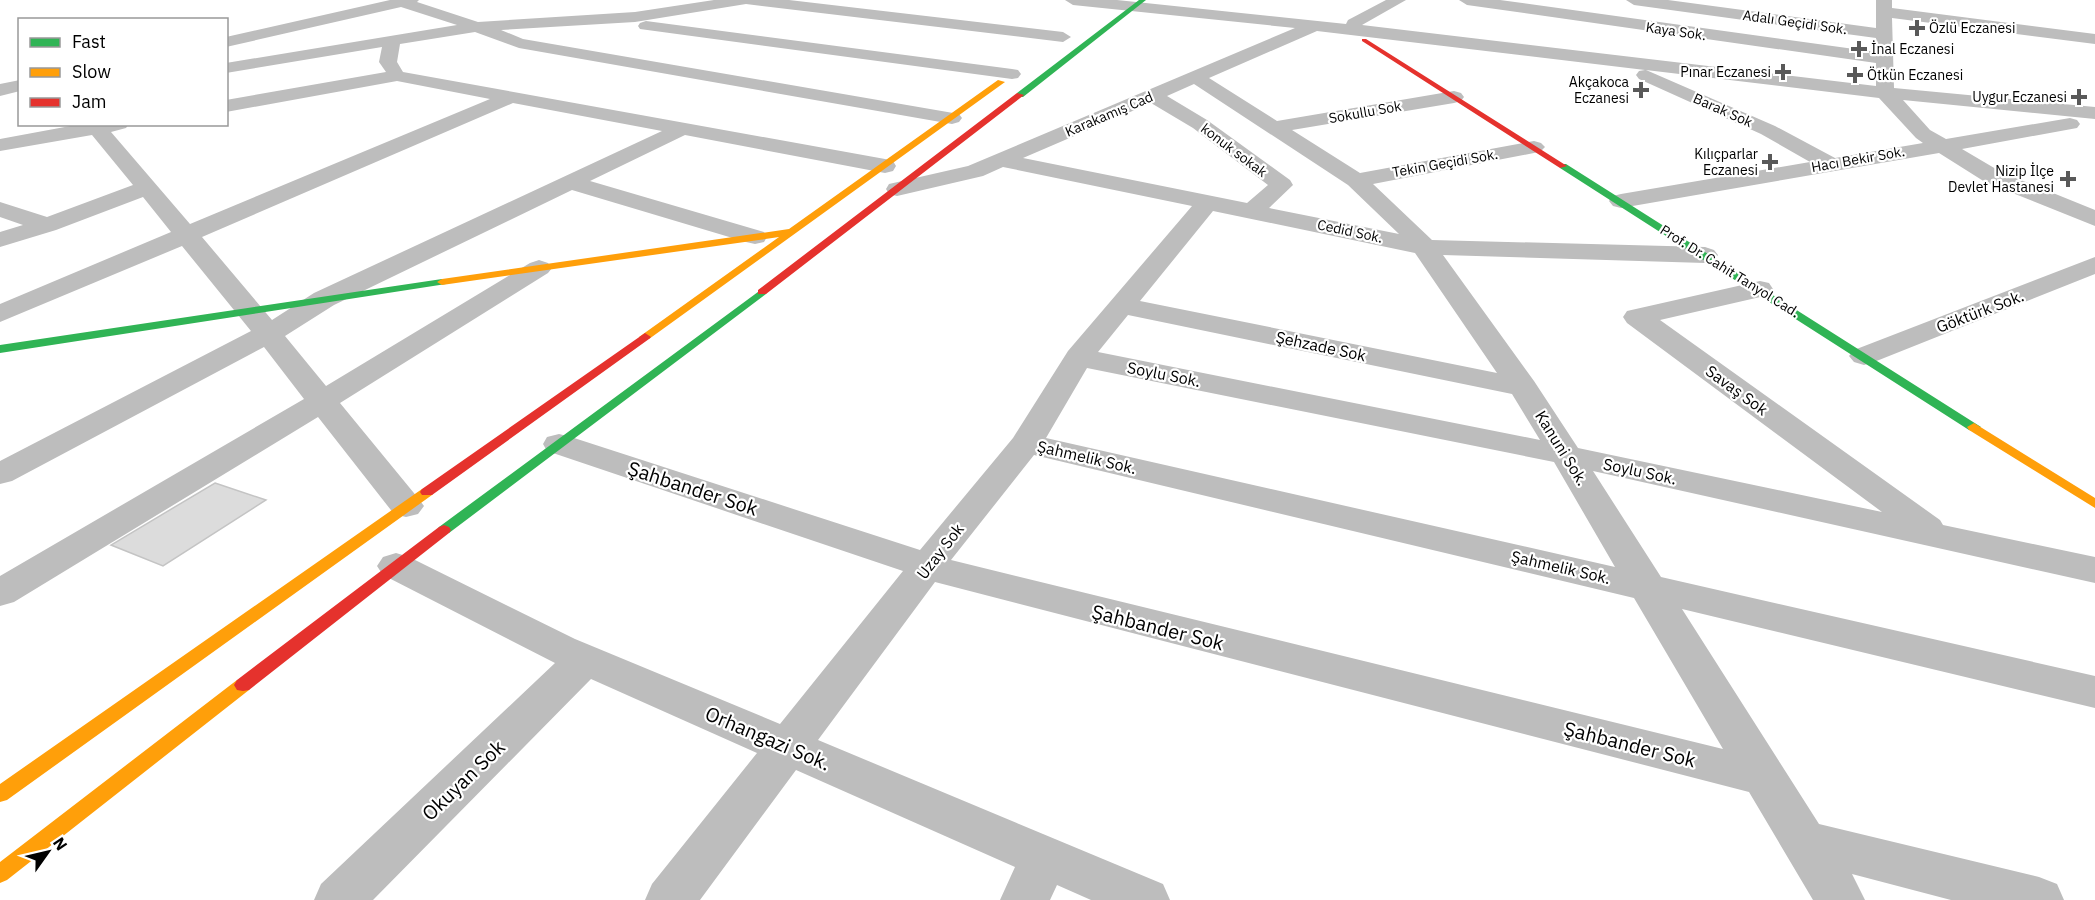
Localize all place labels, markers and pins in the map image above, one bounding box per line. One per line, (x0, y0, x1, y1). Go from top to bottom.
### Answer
place label: Özlü Eczanesi (1929, 19, 2015, 37)
marker: Özlü Eczanesi (1910, 21, 1924, 35)
place label: İnal Eczanesi (1871, 40, 1954, 58)
marker: İnal Eczanesi (1852, 42, 1866, 56)
place label: Pınar Eczanesi (1680, 63, 1771, 81)
marker: Pınar Eczanesi (1776, 65, 1790, 79)
place label: Ötkün Eczanesi (1867, 66, 1963, 84)
marker: Ötkün Eczanesi (1848, 68, 1862, 82)
place label: Akçakoca Eczanesi (1569, 73, 1630, 107)
marker: Akçakoca Eczanesi (1634, 83, 1648, 97)
place label: Uygur Eczanesi (1972, 88, 2067, 106)
marker: Uygur Eczanesi (2072, 90, 2086, 104)
place label: Kılıçparlar Eczanesi (1694, 145, 1758, 179)
marker: Kılıçparlar Eczanesi (1763, 155, 1777, 169)
place label: Nizip İlçe Devlet Hastanesi (1948, 162, 2054, 196)
marker: Nizip İlçe Devlet Hastanesi (2059, 170, 2077, 188)

